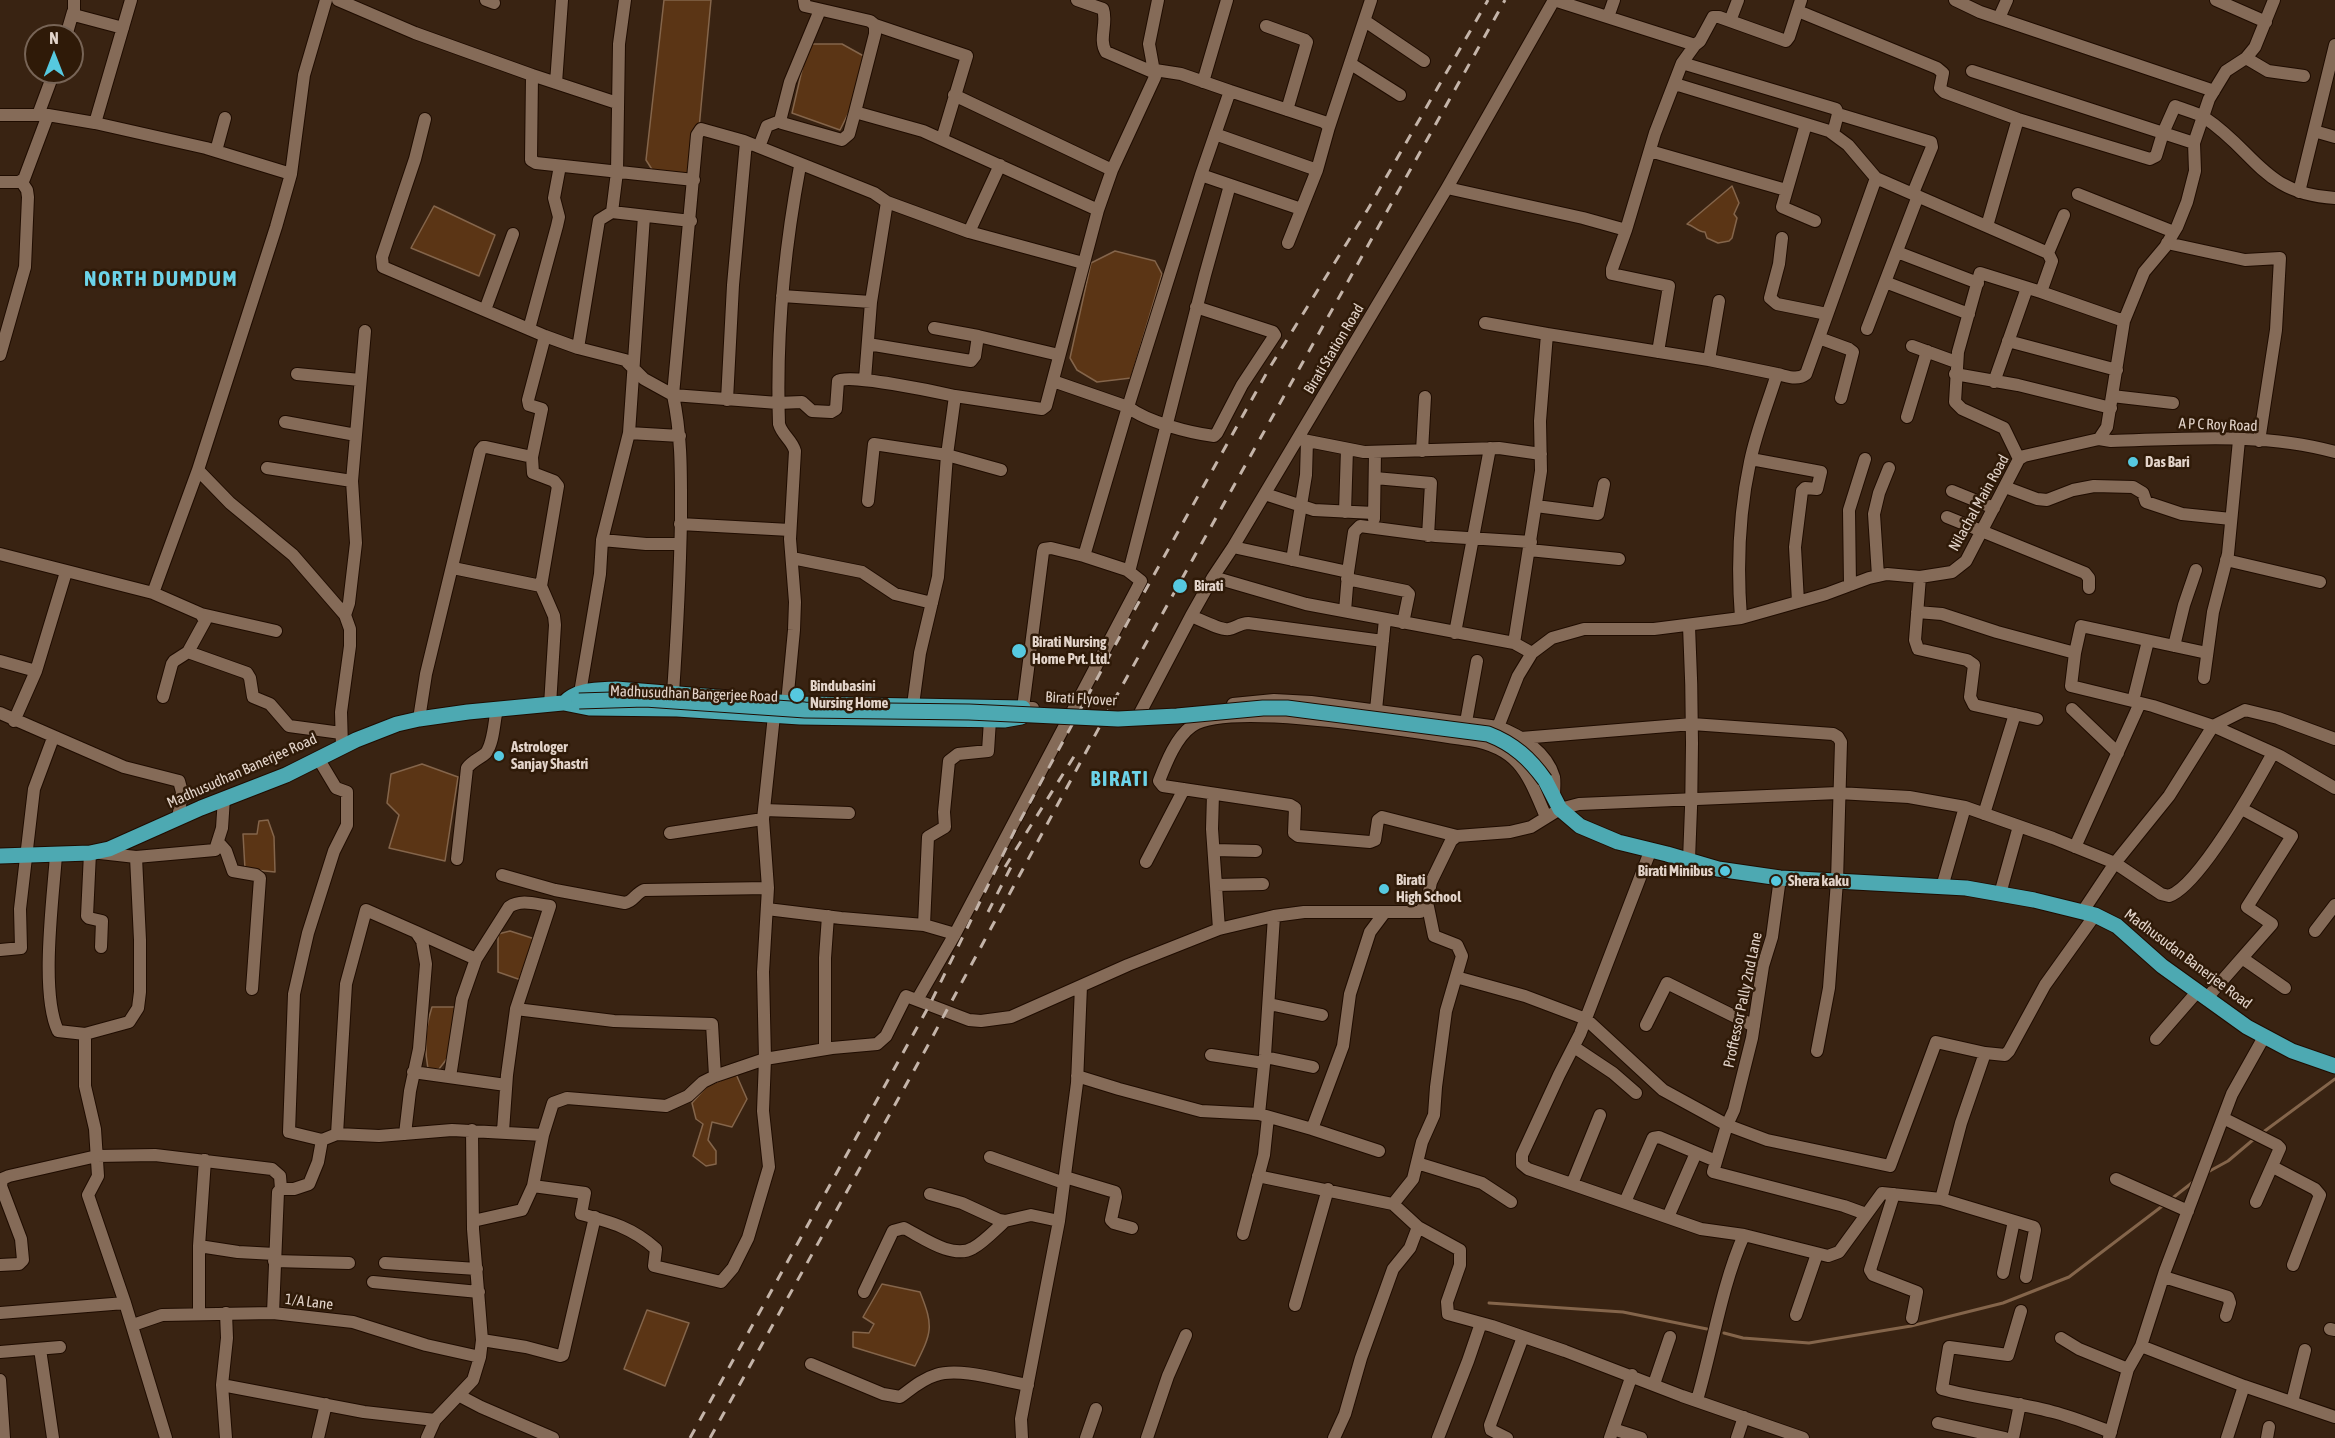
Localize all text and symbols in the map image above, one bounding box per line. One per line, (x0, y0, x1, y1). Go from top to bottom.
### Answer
north arrow (24, 24, 84, 84)
text: N (49, 29, 59, 47)
district label: NORTH DUMDUM (84, 266, 238, 292)
street label: Birati Station Road (1300, 301, 1368, 397)
street label: A P C Roy Road (2178, 415, 2258, 435)
street label: Nilachal Main Road (1945, 452, 2013, 554)
place label: Das Bari (2145, 453, 2190, 471)
marker: Das Bari (2126, 455, 2140, 469)
marker: Birati (1171, 577, 1189, 595)
place label: Birati (1194, 577, 1223, 595)
place label: Birati Nursing Home Pvt. Ltd. (1032, 633, 1110, 668)
marker: Birati Nursing Home Pvt. Ltd. (1010, 642, 1028, 660)
place label: Bindubasini Nursing Home (810, 677, 888, 712)
street label: Madhusudhan Bangerjee Road (610, 682, 778, 706)
marker: Bindubasini Nursing Home (788, 686, 806, 704)
street label: Birati Flyover (1045, 688, 1117, 710)
street label: Madhusudhan Banerjee Road (164, 730, 320, 812)
place label: Astrologer Sanjay Shastri (511, 738, 588, 773)
marker: Astrologer Sanjay Shastri (492, 749, 506, 763)
district label: BIRATI (1091, 766, 1149, 792)
place label: Birati Minibus (1638, 862, 1713, 880)
marker: Birati Minibus (1718, 864, 1732, 878)
place label: Birati High School (1396, 871, 1461, 906)
place label: Shera kaku (1788, 872, 1849, 890)
marker: Shera kaku (1769, 874, 1783, 888)
marker: Birati High School (1377, 882, 1391, 896)
street label: Madhusudan Banerjee Road (2121, 905, 2255, 1013)
street label: Proffessor Pally 2nd Lane (1720, 930, 1766, 1070)
street label: 1/A Lane (284, 1290, 334, 1314)

